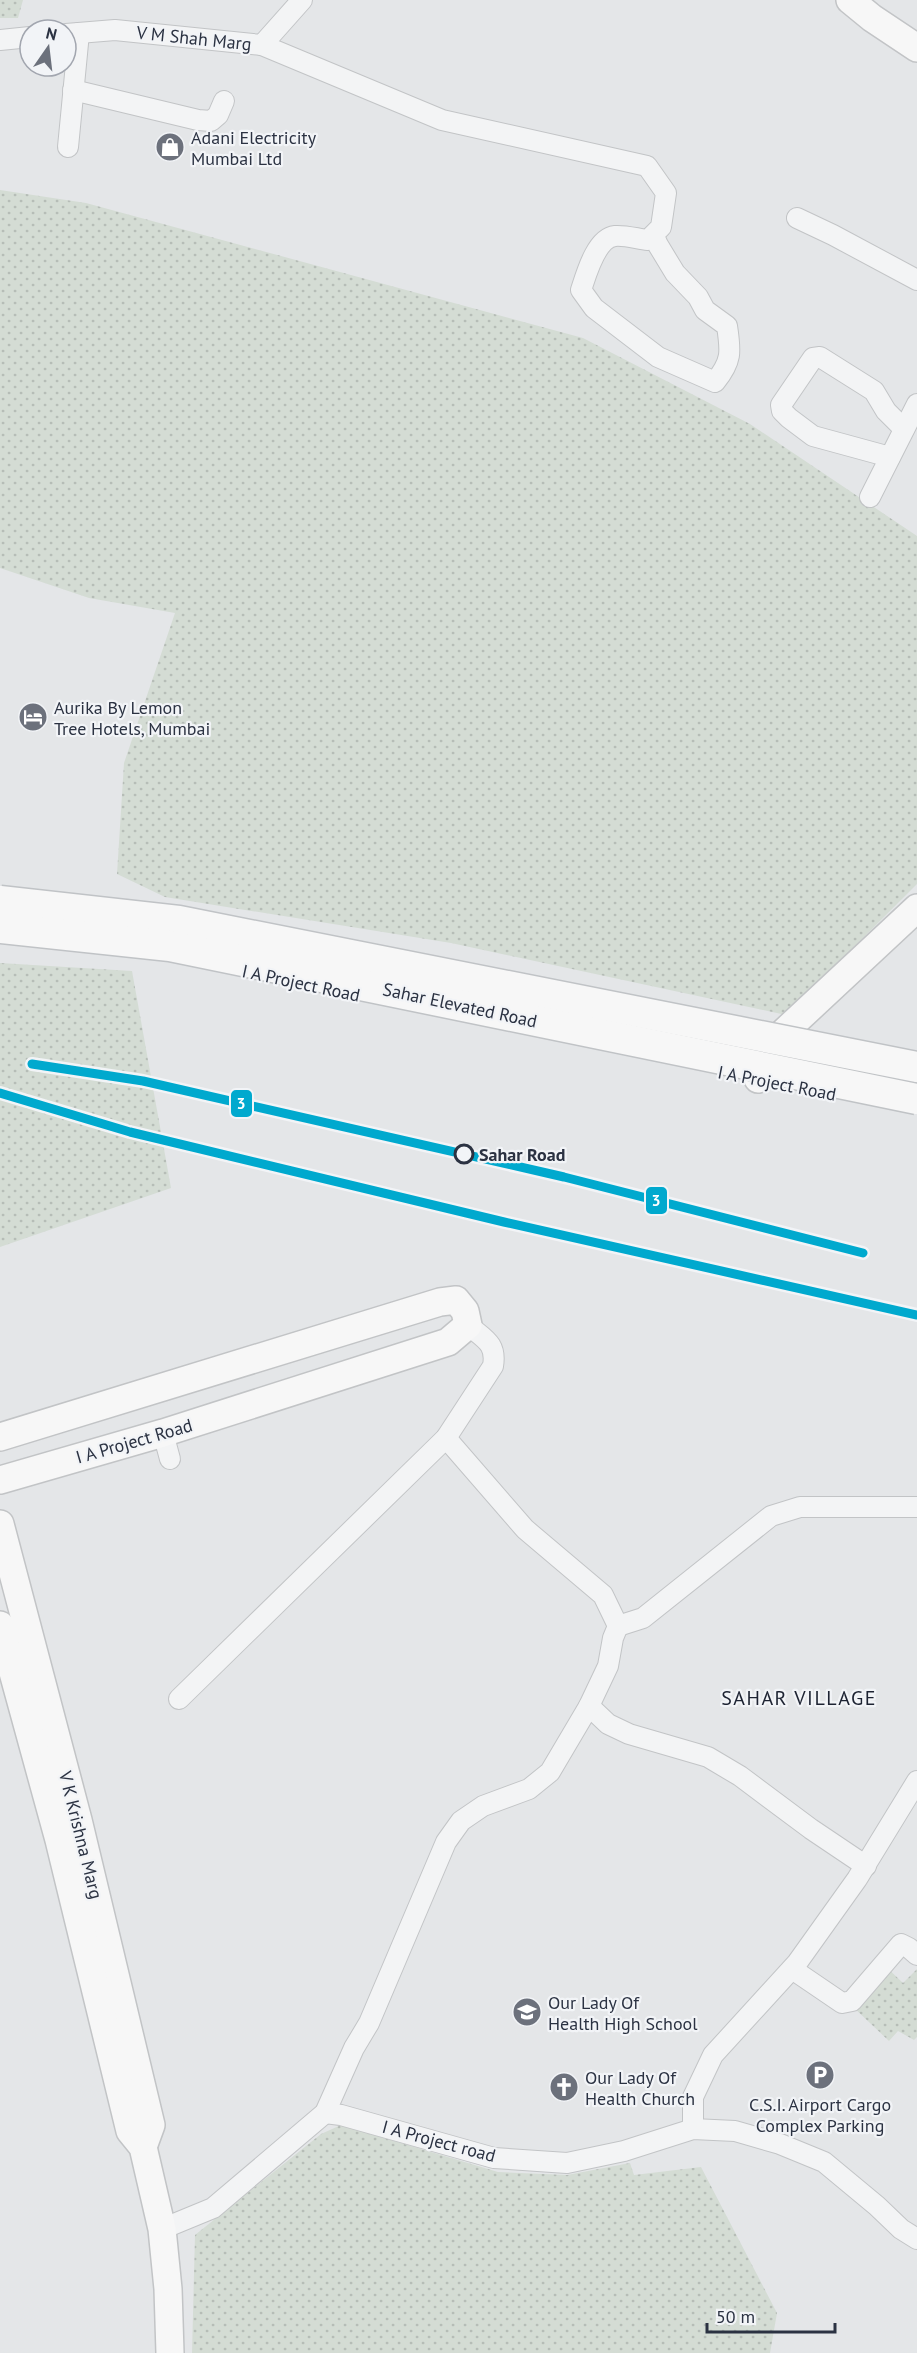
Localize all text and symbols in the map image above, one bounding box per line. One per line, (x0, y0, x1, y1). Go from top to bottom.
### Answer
north arrow (18, 18, 78, 78)
street label: V M Shah Marg (134, 20, 253, 55)
text: N (44, 22, 59, 44)
place label: Adani Electricity Mumbai Ltd (191, 126, 317, 170)
shop icon: Adani Electricity Mumbai Ltd (154, 131, 186, 163)
place label: Aurika By Lemon Tree Hotels, Mumbai (54, 696, 210, 740)
hotel icon: Aurika By Lemon Tree Hotels, Mumbai (17, 701, 49, 733)
street label: I A Project Road (240, 959, 362, 1007)
street label: Sahar Elevated Road (381, 977, 539, 1033)
street label: I A Project Road (716, 1060, 838, 1106)
line badge: 3 (230, 1089, 253, 1118)
text: 3 (236, 1093, 246, 1113)
place label: Sahar Road (479, 1143, 565, 1166)
marker: Sahar Road (454, 1144, 474, 1164)
line badge: 3 (645, 1186, 668, 1215)
text: 3 (651, 1190, 661, 1210)
street label: I A Project Road (73, 1413, 195, 1469)
district label: SAHAR VILLAGE (721, 1685, 877, 1711)
street label: V K Krishna Marg (54, 1768, 108, 1901)
place label: Our Lady Of Health High School (548, 1991, 698, 2035)
school or university icon: Our Lady Of Health High School (511, 1996, 543, 2028)
parking icon: C.S.I. Airport Cargo Complex Parking (804, 2059, 836, 2091)
place label: Our Lady Of Health Church (585, 2066, 695, 2110)
church icon: Our Lady Of Health Church (548, 2071, 580, 2103)
place label: C.S.I. Airport Cargo Complex Parking (749, 2093, 891, 2137)
street label: I A Project road (380, 2115, 498, 2167)
scale bar (707, 2296, 834, 2334)
text: 50 m (716, 2305, 755, 2328)

